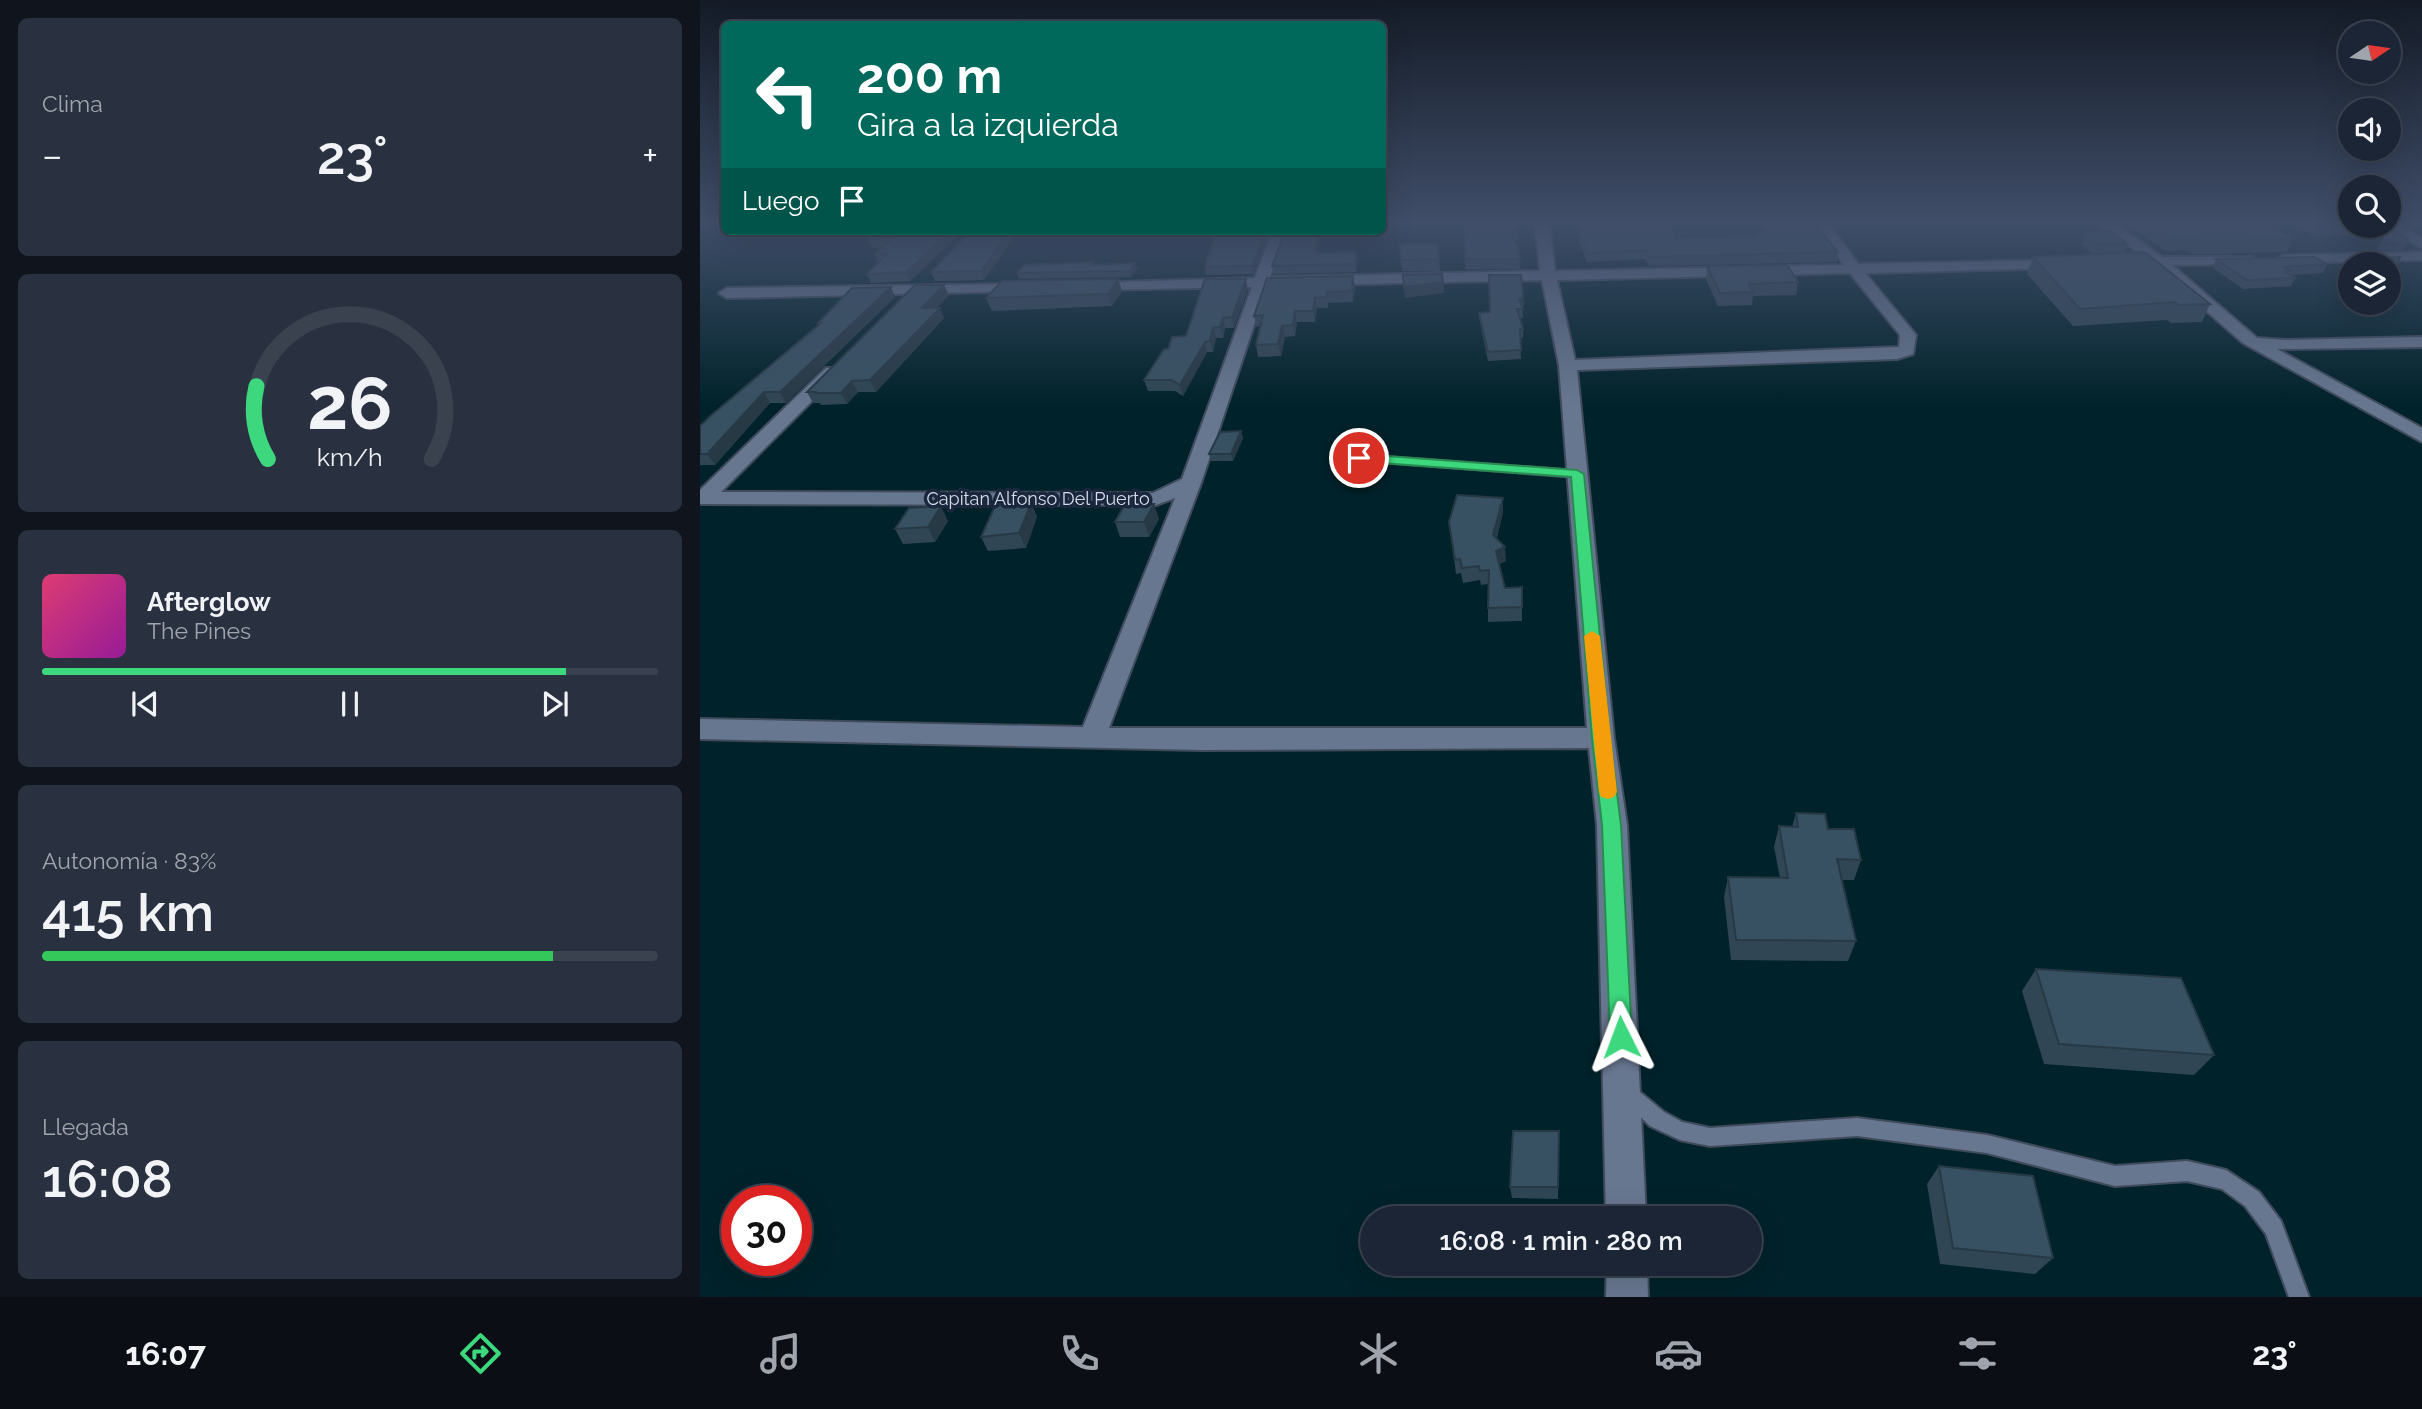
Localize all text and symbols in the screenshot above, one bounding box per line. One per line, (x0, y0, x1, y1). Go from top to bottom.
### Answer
north arrow (2338, 21, 2401, 84)
map controls (2338, 21, 2401, 315)
text: 200 m (857, 47, 1002, 104)
icon: left (742, 49, 833, 140)
text: Clima (42, 90, 103, 117)
button: sound (2338, 98, 2401, 161)
text: Gira a la izquierda (857, 106, 1119, 143)
text: 23° (317, 125, 388, 186)
text: − (42, 133, 62, 178)
text: + (642, 133, 658, 178)
button: search (2338, 175, 2401, 238)
icon: arrive (833, 182, 871, 220)
text: Luego (742, 186, 819, 216)
button: layers (2338, 252, 2401, 315)
text: 26 (307, 361, 393, 446)
pin (1329, 428, 1389, 488)
icon: arrive (1340, 439, 1378, 477)
text: km/h (317, 441, 383, 471)
street label: Capitan Alfonso Del Puerto (926, 488, 1150, 509)
text: Afterglow (147, 587, 271, 617)
text: The Pines (147, 617, 251, 644)
icon: previous (126, 685, 164, 723)
icon: pause (331, 685, 369, 723)
icon: next (536, 685, 574, 723)
text: Autonomía · 83% (42, 847, 216, 874)
text: 415 km (42, 882, 214, 943)
position arrow (1584, 1000, 1658, 1074)
text: Llegada (42, 1113, 129, 1140)
text: 16:08 (42, 1148, 173, 1209)
speed limit sign: 30 (721, 1185, 812, 1276)
text: 16:08 · 1 min · 280 m (1439, 1226, 1683, 1256)
icon: directions (456, 1329, 505, 1378)
icon: music (756, 1329, 805, 1378)
icon: phone (1055, 1329, 1104, 1378)
icon: climate (1354, 1329, 1403, 1378)
icon: car (1654, 1329, 1703, 1378)
icon: filters (1953, 1329, 2002, 1378)
text: 16:07 (125, 1335, 206, 1372)
text: 23° (2252, 1335, 2297, 1372)

